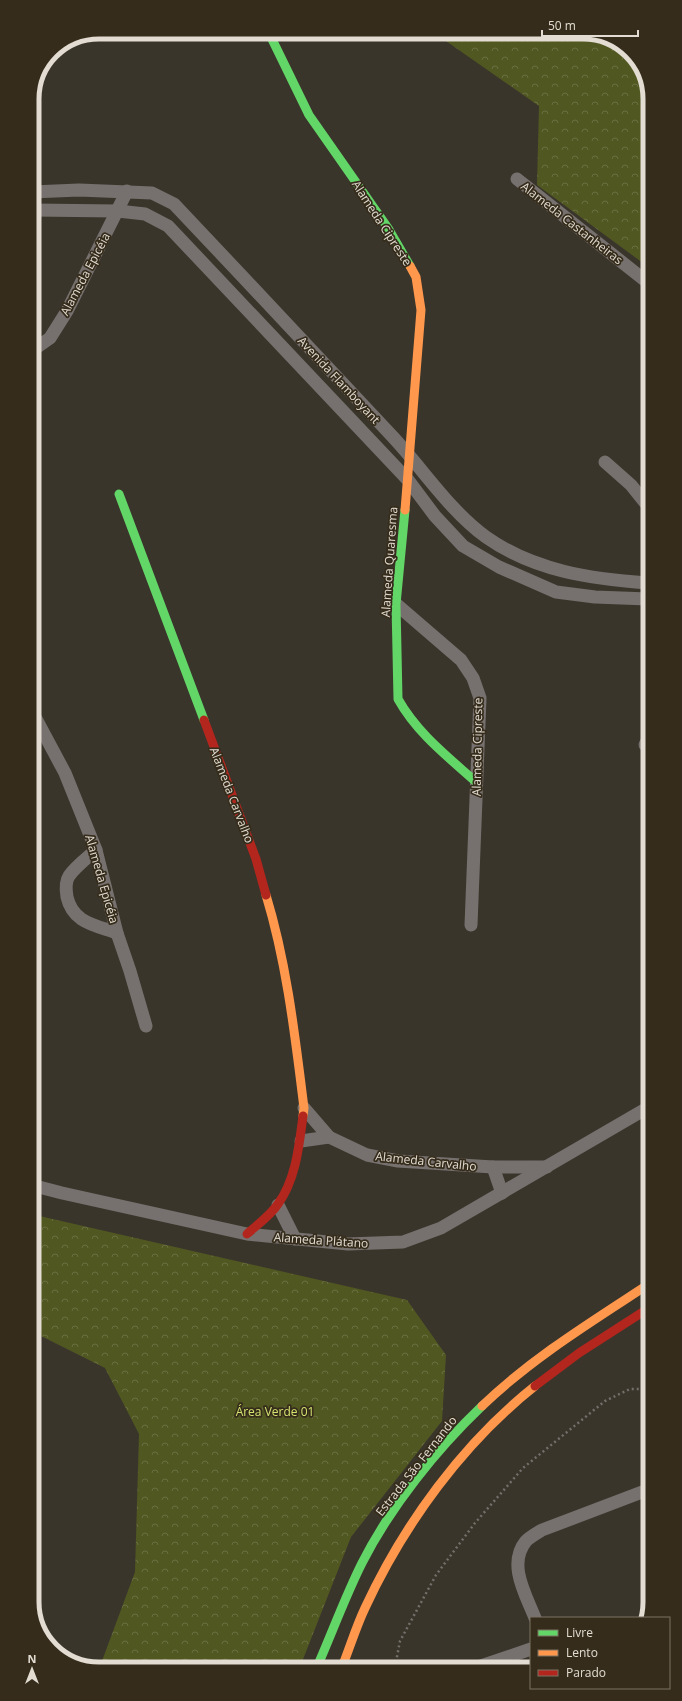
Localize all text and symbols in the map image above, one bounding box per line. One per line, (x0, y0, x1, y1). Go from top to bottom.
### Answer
scale bar (542, 12, 638, 38)
text: 50 m (548, 17, 576, 34)
street label: Alameda Cipreste (348, 177, 416, 269)
street label: Alameda Castanheiras (518, 178, 627, 268)
street label: Alameda Epicéia (56, 230, 114, 318)
street label: Avenida Flamboyant (294, 333, 384, 427)
street label: Alameda Quaresma (377, 506, 401, 618)
street label: Alameda Cipreste (468, 697, 486, 796)
street label: Alameda Carvalho (206, 744, 258, 846)
street label: Alameda Epicéia (81, 833, 123, 925)
street label: Alameda Carvalho (375, 1147, 477, 1175)
street label: Alameda Plátano (273, 1228, 369, 1252)
park label: Área Verde 01 (236, 1403, 314, 1420)
street label: Estrada São Fernando (372, 1412, 460, 1520)
legend (530, 1617, 670, 1689)
text: Livre (566, 1624, 593, 1641)
text: Lento (566, 1644, 598, 1661)
north arrow (12, 1649, 52, 1689)
text: N (28, 1651, 36, 1666)
text: Parado (566, 1664, 606, 1681)

